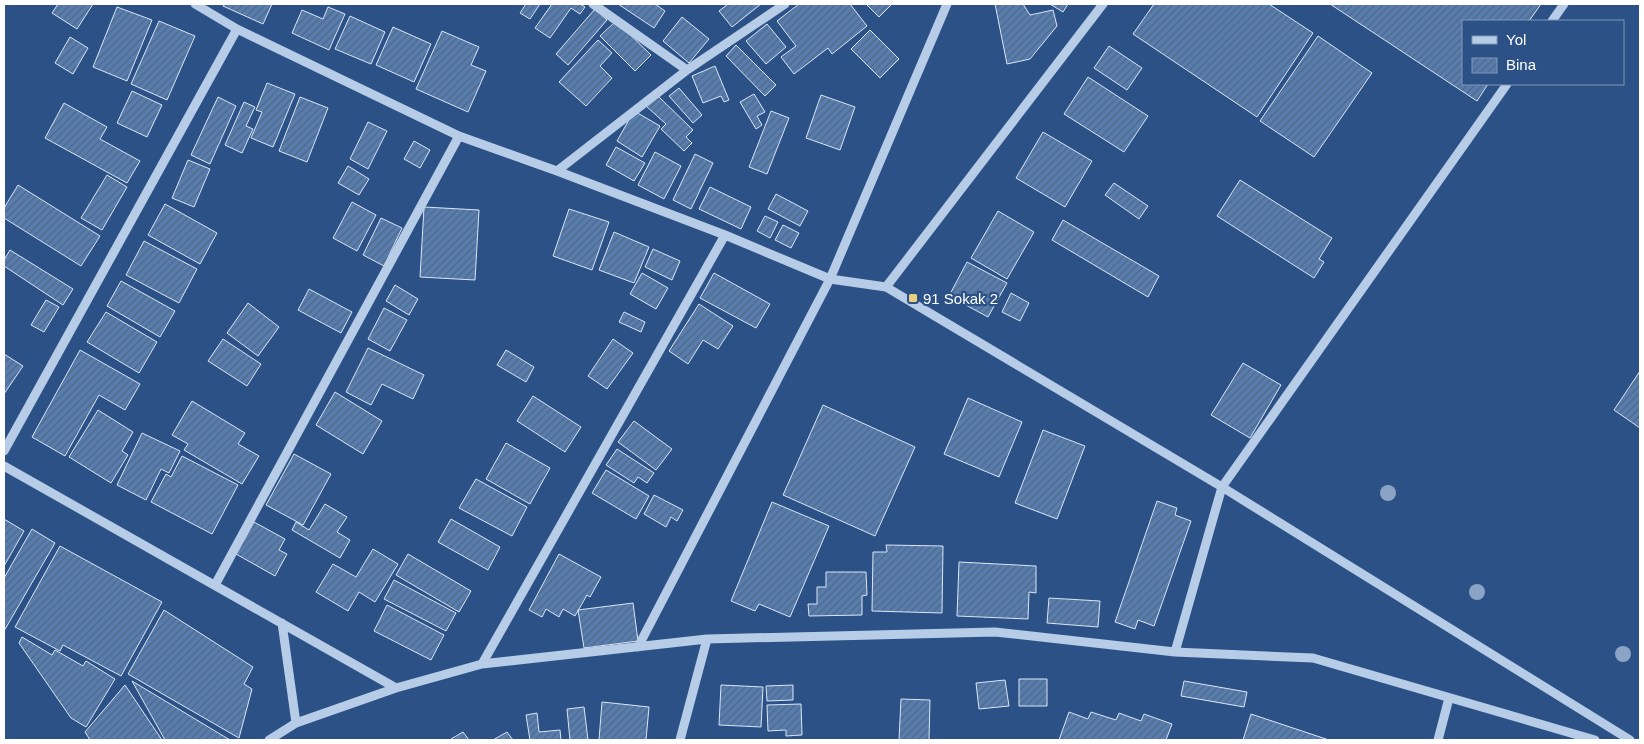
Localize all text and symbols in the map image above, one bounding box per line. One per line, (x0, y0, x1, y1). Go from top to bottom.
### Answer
legend (1462, 20, 1624, 85)
text: Yol (1506, 31, 1526, 48)
text: Bina (1506, 56, 1537, 73)
place label: 91 Sokak 2 (923, 290, 998, 307)
marker: 91 Sokak 2 (907, 292, 919, 304)

